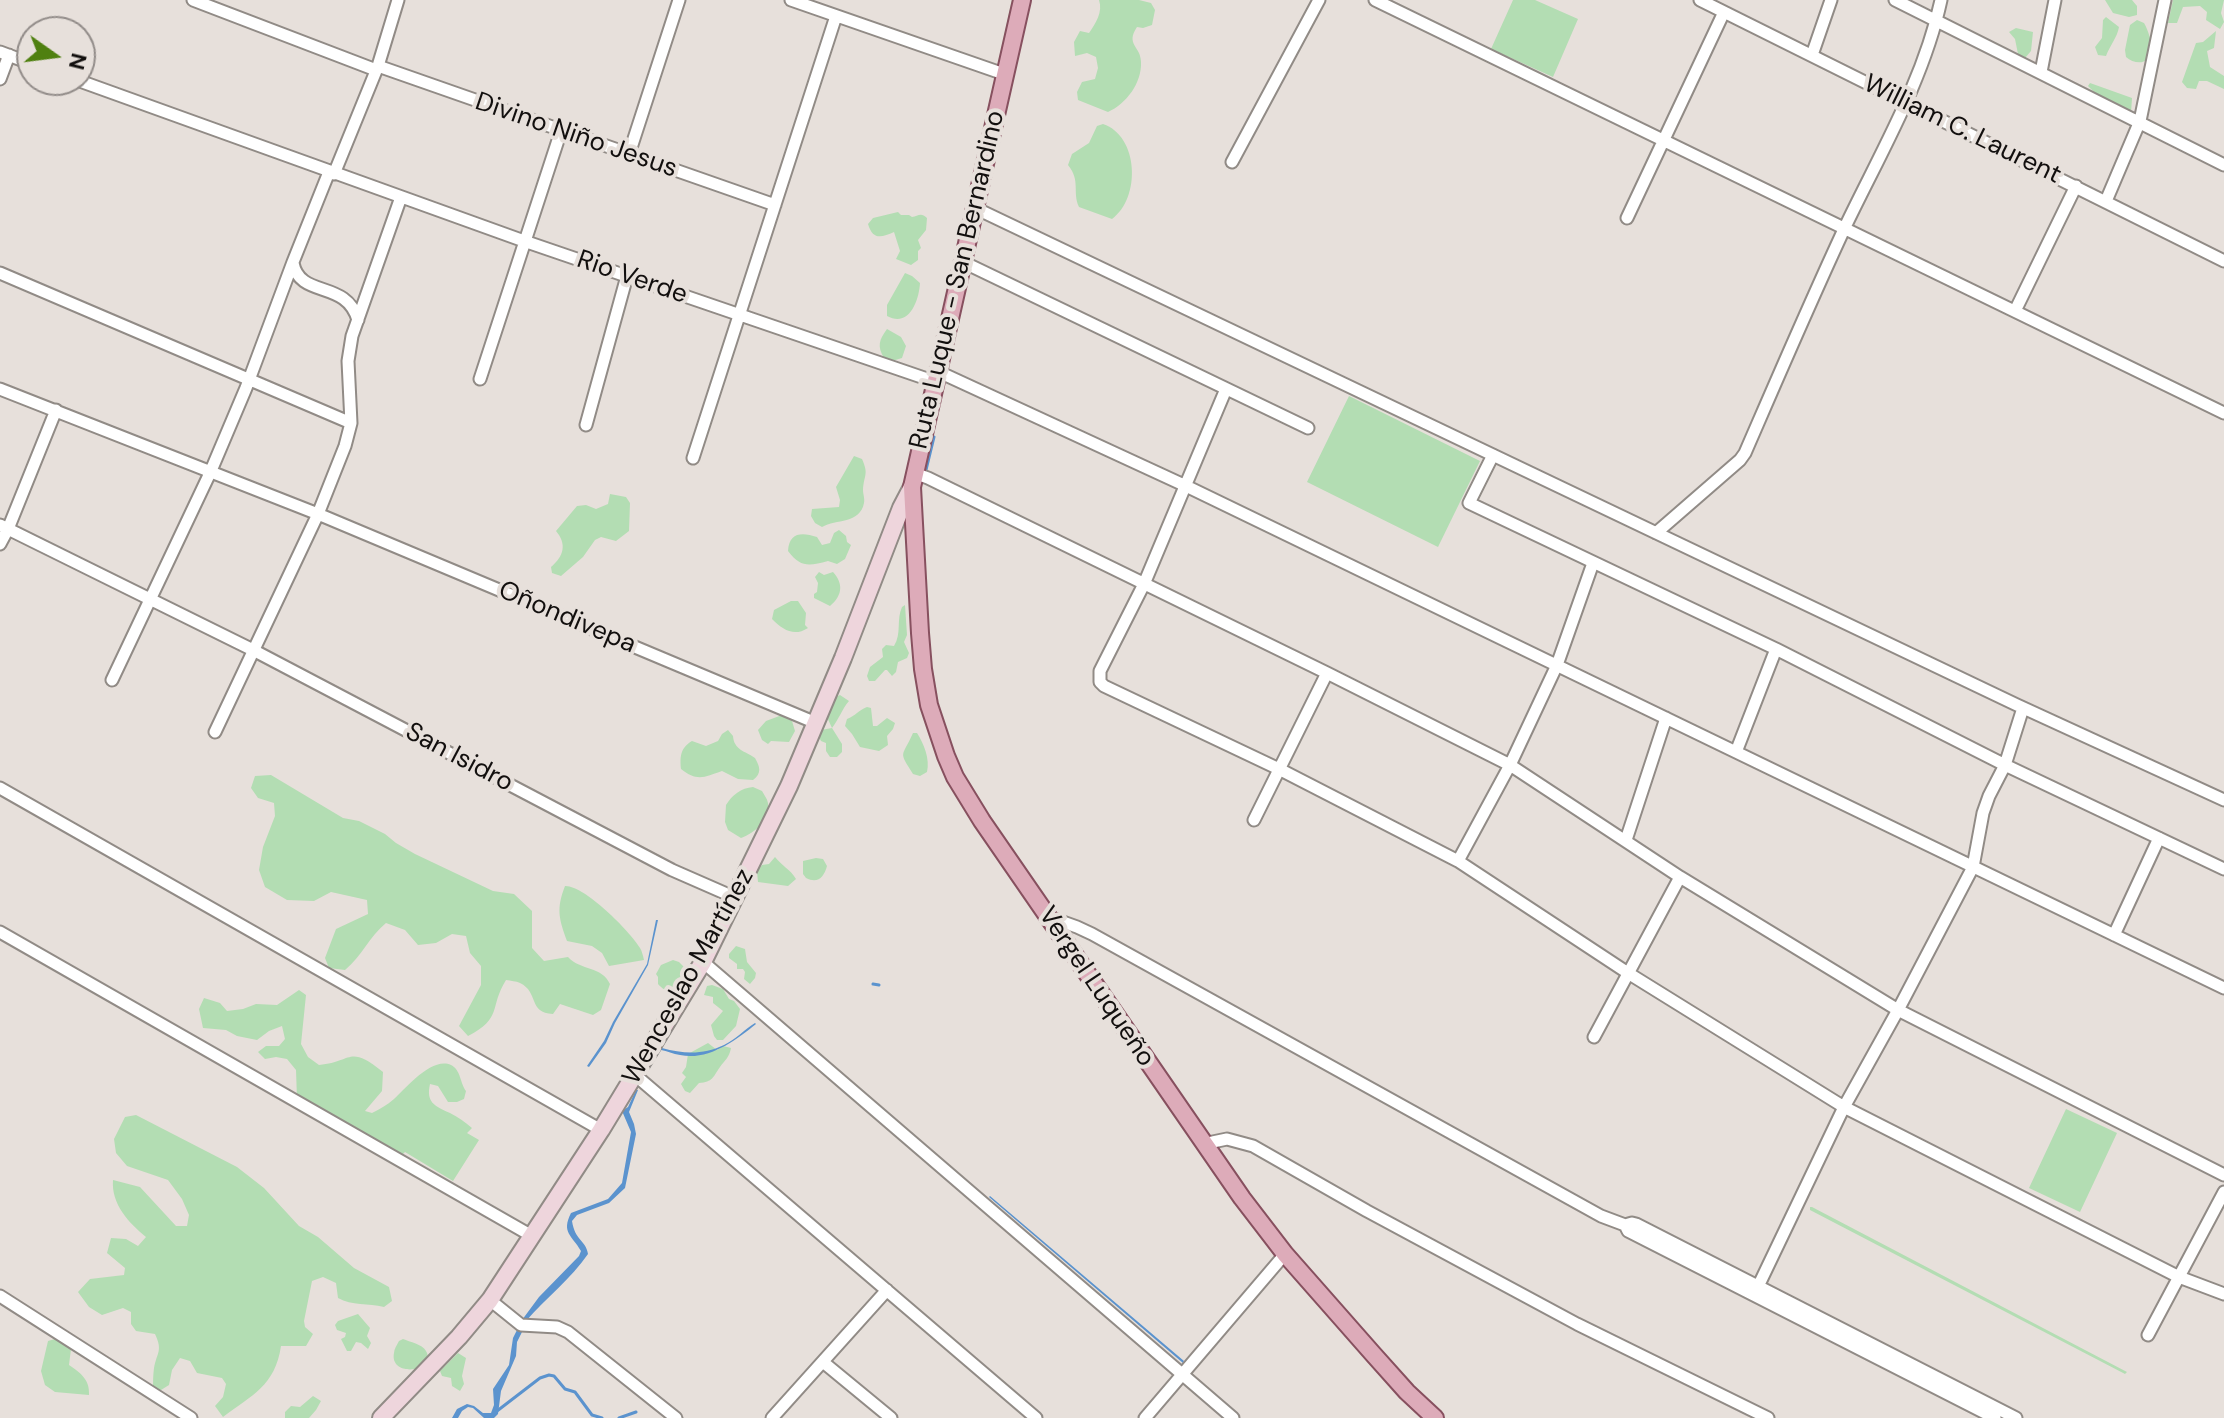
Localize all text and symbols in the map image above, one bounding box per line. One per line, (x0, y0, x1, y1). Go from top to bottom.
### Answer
north arrow (16, 16, 96, 96)
text: N (62, 50, 94, 73)
street label: William C. Laurent (1858, 69, 2066, 191)
street label: Divino Niño Jesus (471, 87, 681, 185)
street label: Ruta Luque - San Bernardino (904, 108, 1012, 452)
street label: Rio Verde (573, 245, 691, 311)
street label: Oñondivepa (494, 575, 640, 661)
street label: San Isidro (400, 717, 518, 799)
street label: Wenceslao Martínez (617, 864, 761, 1090)
street label: Vergel Luqueño (1031, 901, 1161, 1073)

